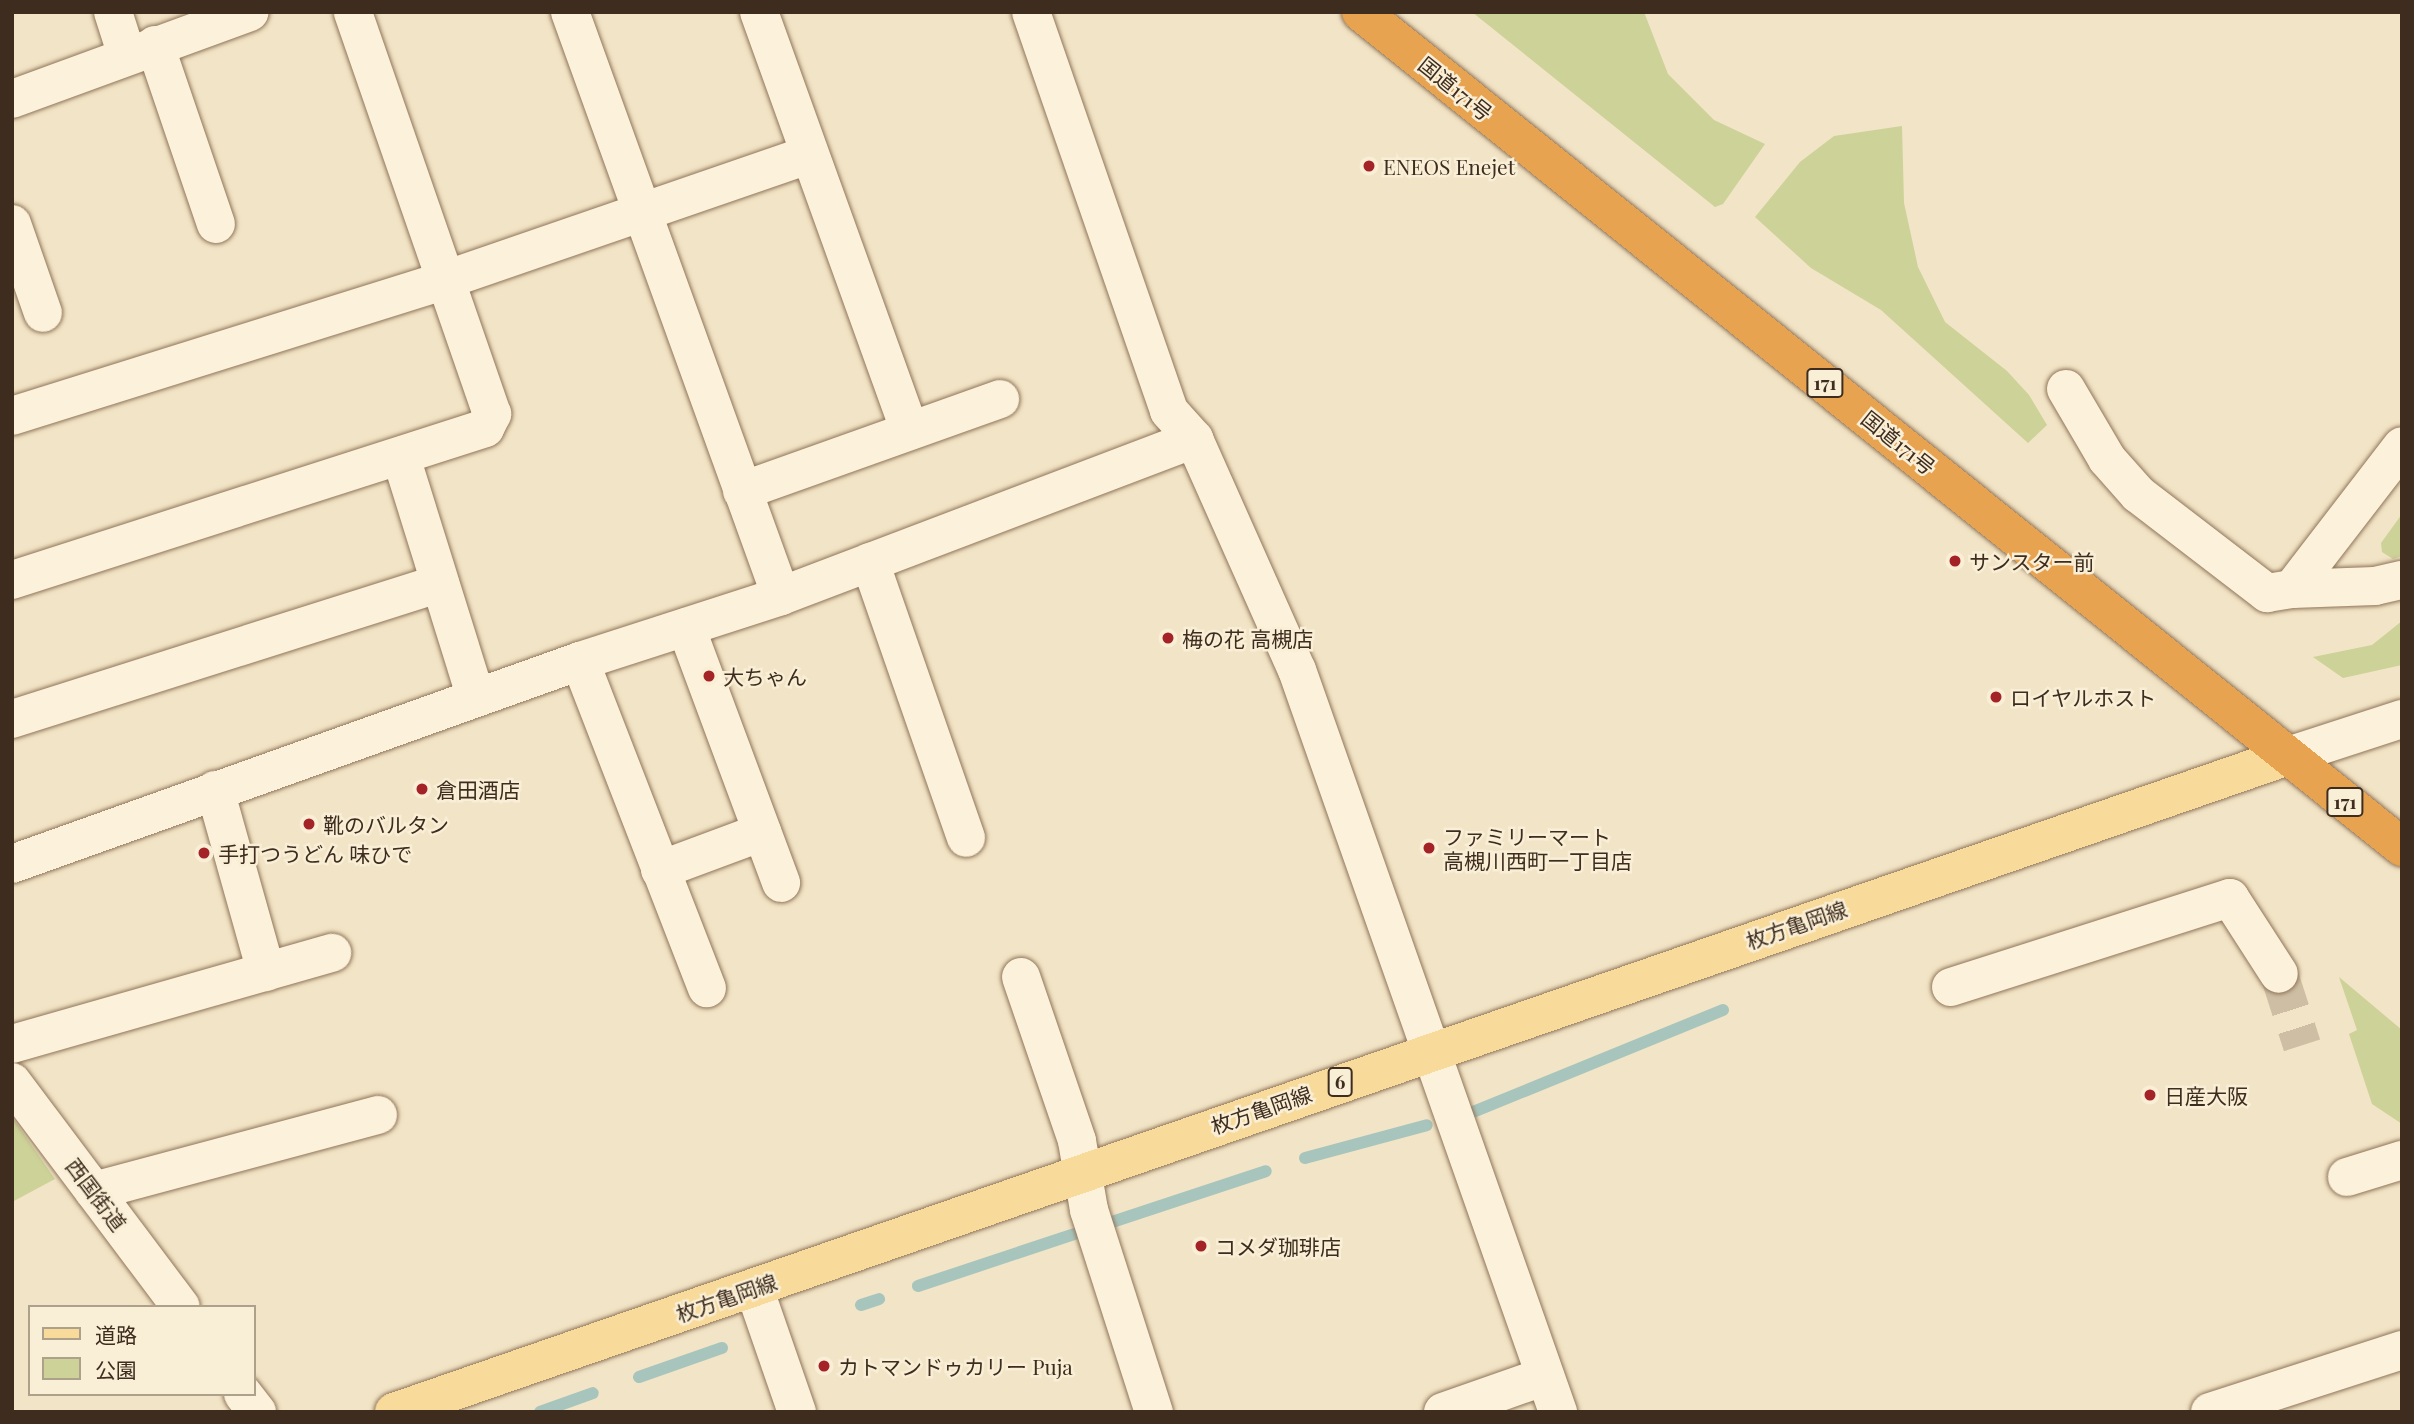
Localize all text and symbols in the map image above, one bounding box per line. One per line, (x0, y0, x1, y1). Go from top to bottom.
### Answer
street label: 国道171号 (1414, 51, 1498, 125)
place label: ENEOS Enejet (1383, 153, 1515, 179)
marker: ENEOS Enejet (1361, 158, 1377, 174)
road number: 171 (1806, 368, 1844, 398)
street label: 国道171号 (1857, 405, 1941, 479)
place label: サンスター前 (1969, 548, 2095, 574)
marker: サンスター前 (1947, 553, 1963, 569)
place label: 梅の花 高槻店 (1182, 625, 1313, 651)
marker: 梅の花 高槻店 (1160, 630, 1176, 646)
place label: 大ちゃん (723, 663, 807, 689)
marker: 大ちゃん (701, 668, 717, 684)
place label: ロイヤルホスト (2010, 684, 2157, 710)
marker: ロイヤルホスト (1988, 689, 2004, 705)
place label: 倉田酒店 (436, 776, 520, 802)
marker: 倉田酒店 (414, 781, 430, 797)
road number: 171 (2326, 786, 2364, 818)
place label: 靴のバルタン (323, 811, 449, 837)
marker: 靴のバルタン (301, 816, 317, 832)
place label: ファミリーマート 高槻川西町一丁目店 (1443, 823, 1632, 873)
place label: 手打つうどん 味ひで (218, 840, 412, 866)
marker: ファミリーマート 高槻川西町一丁目店 (1421, 840, 1437, 856)
marker: 手打つうどん 味ひで (196, 845, 212, 861)
street label: 枚方亀岡線 (1742, 895, 1850, 953)
road number: 6 (1326, 1066, 1354, 1098)
street label: 枚方亀岡線 (1207, 1080, 1315, 1138)
place label: 日産大阪 (2164, 1082, 2248, 1108)
marker: 日産大阪 (2142, 1087, 2158, 1103)
street label: 西国街道 (62, 1153, 132, 1235)
place label: コメダ珈琲店 (1215, 1233, 1341, 1259)
marker: コメダ珈琲店 (1193, 1238, 1209, 1254)
street label: 枚方亀岡線 (672, 1268, 780, 1326)
legend (28, 1305, 256, 1396)
text: 道路 (95, 1320, 137, 1348)
place label: カトマンドゥカリー Puja (838, 1353, 1073, 1379)
text: 公園 (95, 1355, 137, 1383)
marker: カトマンドゥカリー Puja (816, 1358, 832, 1374)

